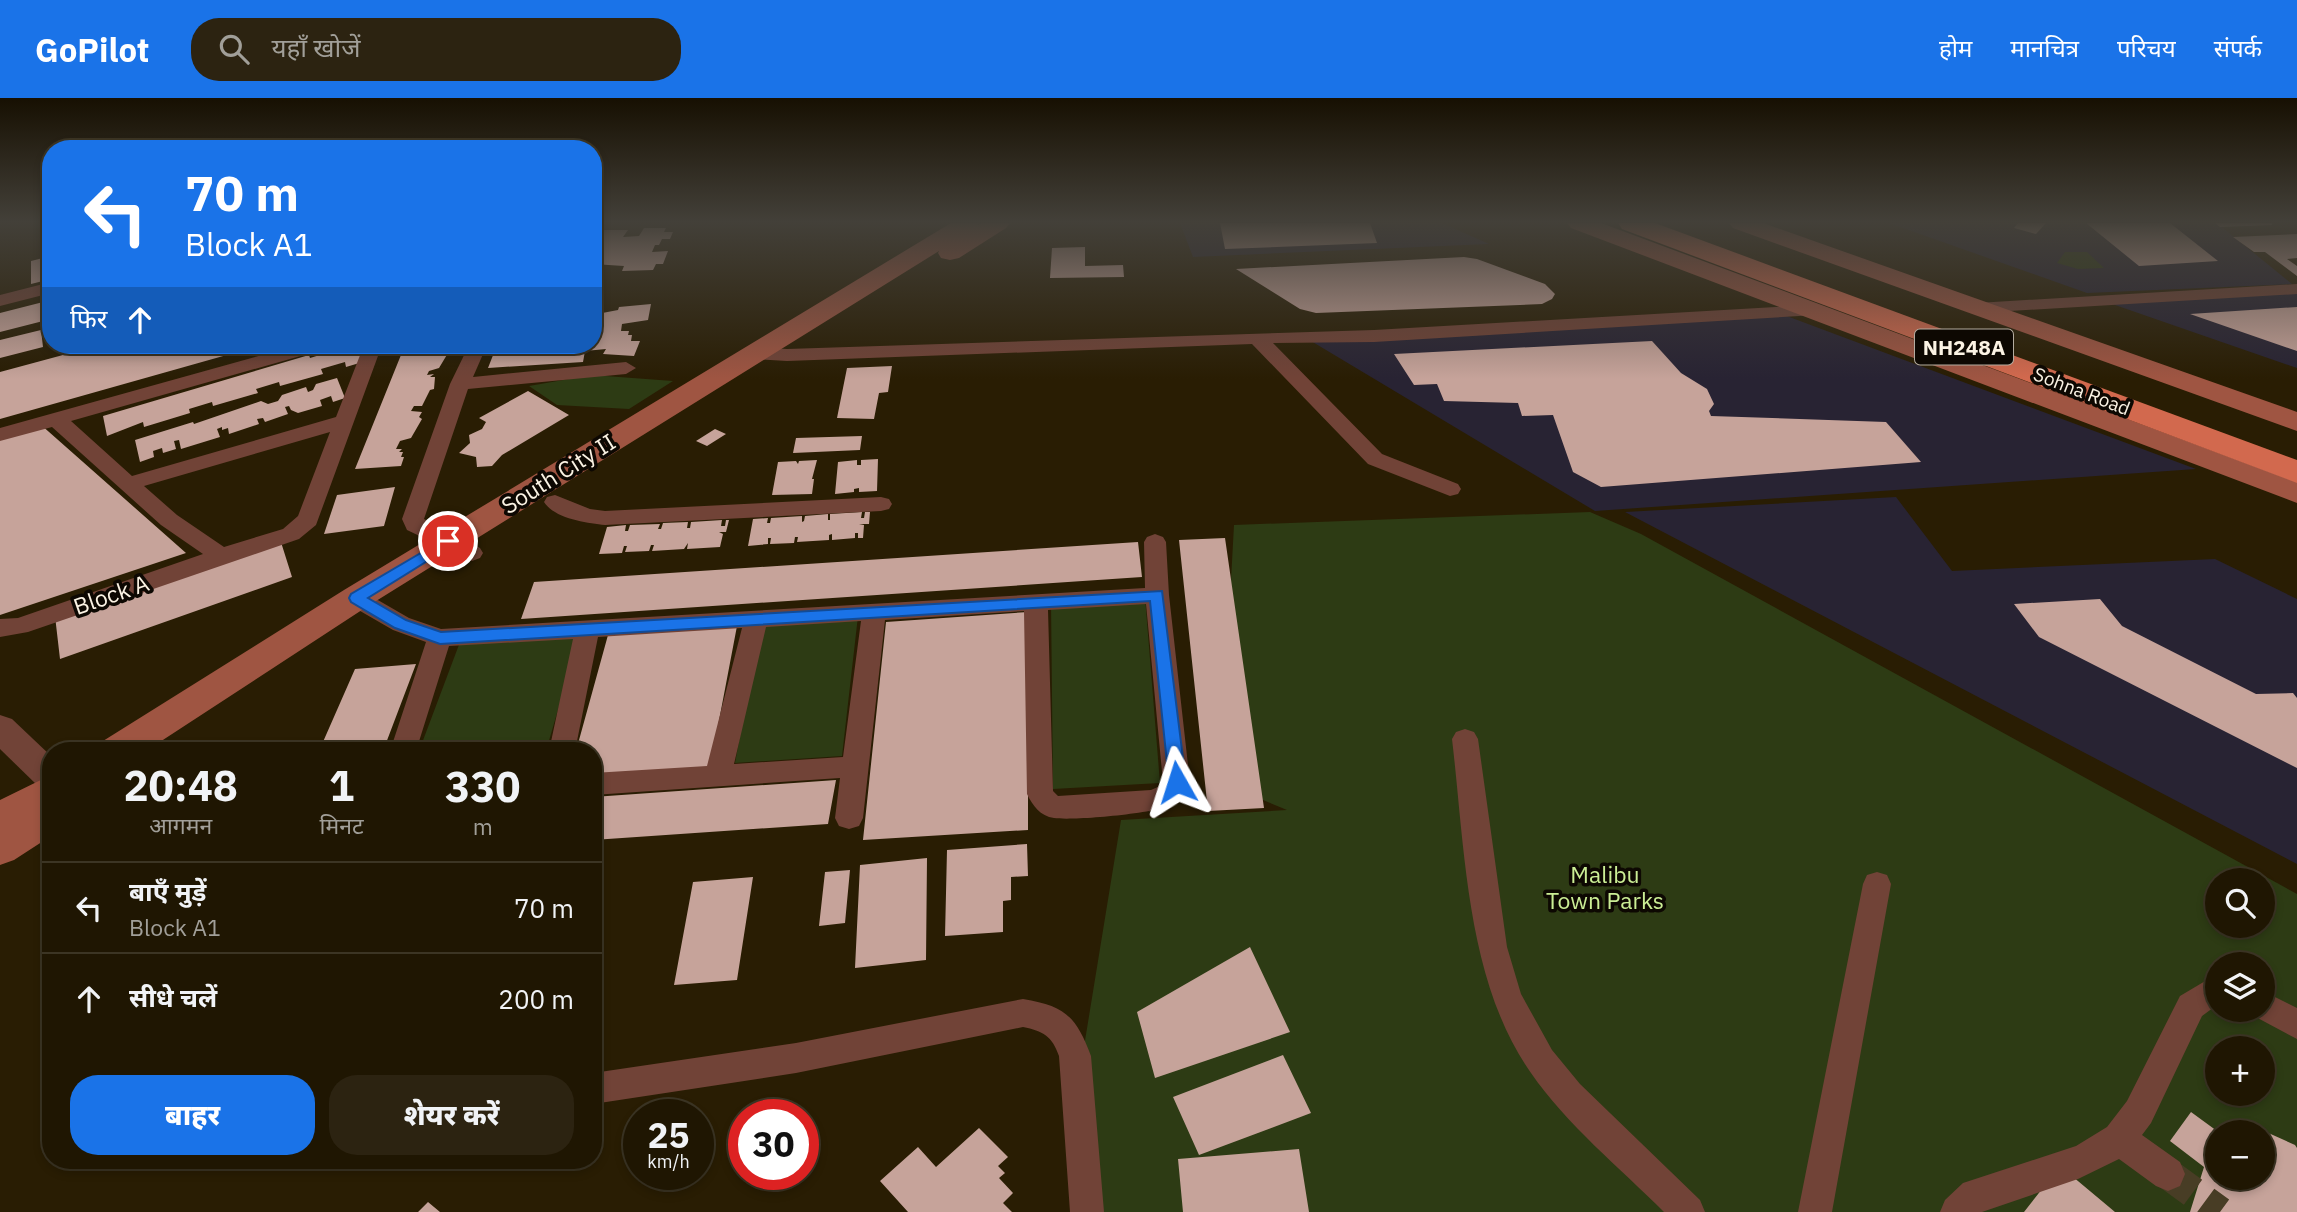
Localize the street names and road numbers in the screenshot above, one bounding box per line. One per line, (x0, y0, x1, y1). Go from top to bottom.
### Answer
road number: NH248A (1915, 330, 2013, 364)
street label: Sohna Road (2030, 362, 2134, 420)
street label: South City II (495, 426, 621, 520)
street label: Block A (69, 567, 153, 621)

